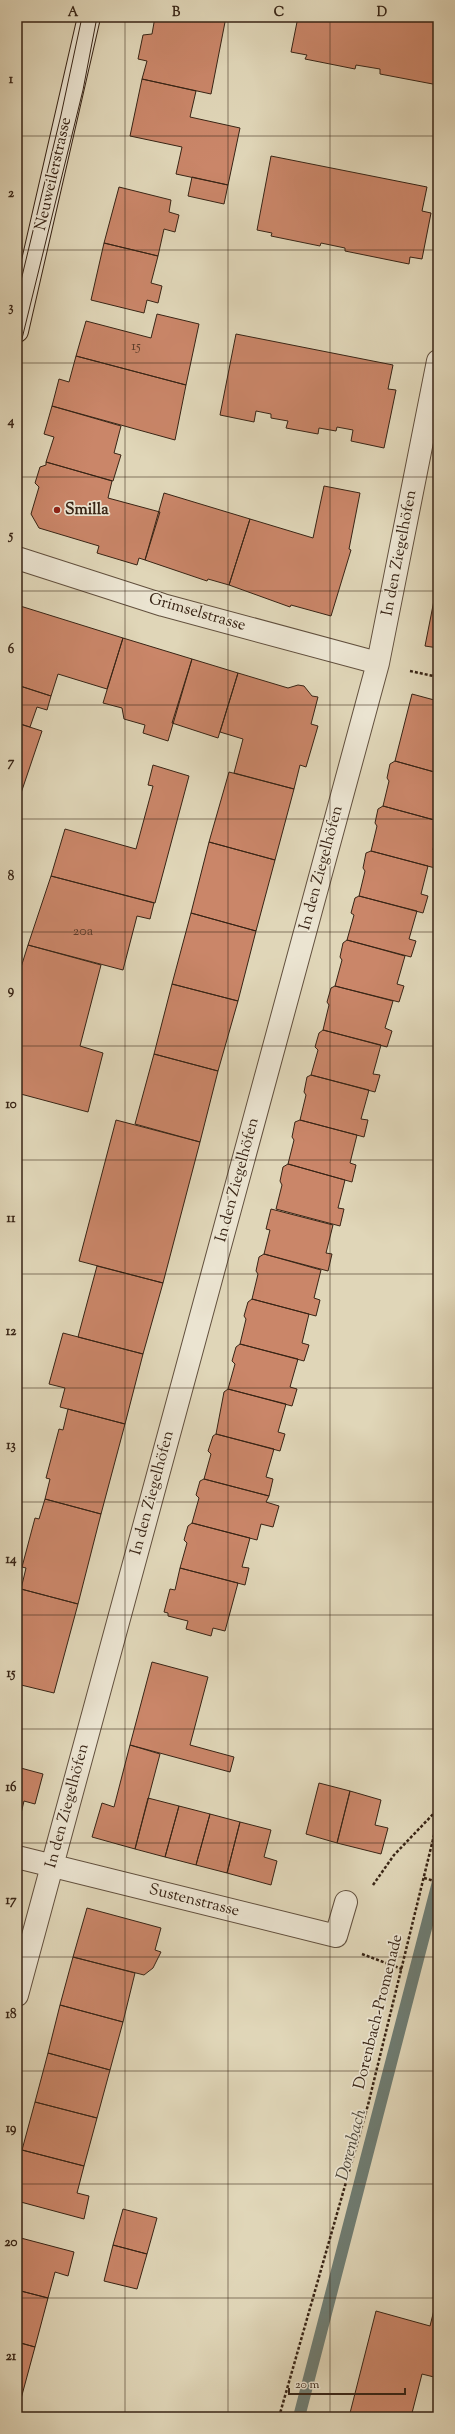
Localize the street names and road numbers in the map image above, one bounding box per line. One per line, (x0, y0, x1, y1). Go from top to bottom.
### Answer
street label: Neuweilerstrasse (30, 115, 78, 233)
street label: In den Ziegelhöfen (377, 487, 424, 618)
street label: Grimselstrasse (146, 588, 248, 638)
street label: In den Ziegelhöfen (294, 803, 350, 933)
street label: In den Ziegelhöfen (210, 1115, 266, 1245)
street label: In den Ziegelhöfen (125, 1428, 181, 1558)
street label: In den Ziegelhöfen (40, 1741, 96, 1871)
street label: Sustenstrasse (146, 1879, 242, 1923)
street label: Dorenbach-Promenade (349, 1932, 409, 2092)

